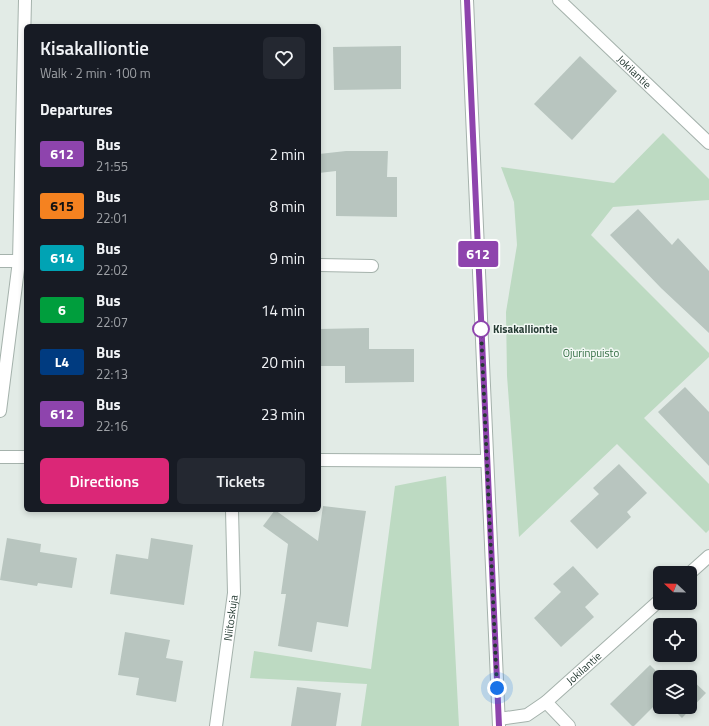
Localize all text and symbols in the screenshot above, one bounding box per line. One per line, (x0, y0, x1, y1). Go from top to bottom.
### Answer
text: Kisakalliontie (40, 33, 149, 62)
button: heart (263, 37, 305, 79)
street label: Jokilantie (613, 51, 655, 92)
text: Walk · 2 min · 100 m (40, 63, 151, 83)
text: Departures (40, 98, 113, 121)
text: Bus (96, 133, 121, 156)
text: 612 (50, 143, 74, 164)
text: 2 min (269, 143, 305, 166)
text: 21:55 (96, 156, 128, 176)
text: Bus (96, 185, 121, 208)
text: 615 (50, 195, 74, 216)
text: 8 min (269, 195, 305, 218)
text: 22:01 (96, 208, 128, 228)
text: Bus (96, 237, 121, 260)
line badge: 612 (455, 241, 501, 267)
text: 612 (466, 243, 490, 264)
text: 614 (50, 247, 74, 268)
text: 9 min (269, 247, 305, 270)
text: 22:02 (96, 260, 128, 280)
text: Bus (96, 289, 121, 312)
text: 6 (58, 299, 66, 320)
text: 14 min (261, 299, 305, 322)
text: 22:07 (96, 312, 128, 332)
marker: Kisakalliontie (472, 320, 490, 338)
place label: Kisakalliontie (493, 321, 558, 337)
text: Bus (96, 341, 121, 364)
park label: Ojurinpuisto (563, 345, 619, 361)
text: L4 (55, 351, 69, 372)
text: 20 min (261, 351, 305, 374)
text: 22:13 (96, 364, 128, 384)
text: Bus (96, 393, 121, 416)
text: 612 (50, 403, 74, 424)
text: 23 min (261, 403, 305, 426)
text: 22:16 (96, 416, 128, 436)
button: Directions (40, 458, 169, 504)
button: Tickets (177, 458, 305, 504)
north arrow (653, 566, 697, 610)
map controls (653, 566, 697, 714)
street label: Niitoskuja (220, 594, 242, 642)
button: locate (653, 618, 697, 662)
street label: Jokilantie (563, 648, 605, 688)
button: layers (653, 670, 697, 714)
your location (487, 678, 507, 698)

